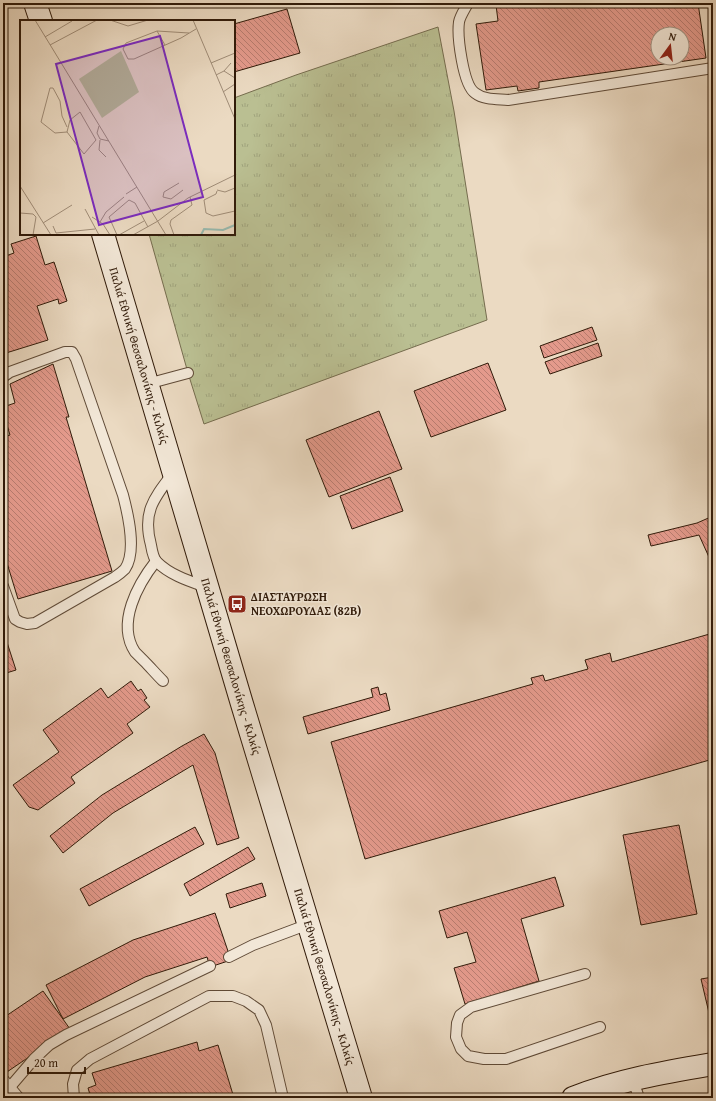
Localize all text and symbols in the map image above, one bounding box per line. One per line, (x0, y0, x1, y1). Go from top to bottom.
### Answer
inset map (20, 20, 235, 235)
north arrow (650, 26, 690, 66)
text: N (667, 28, 679, 45)
street label: Παλιά Εθνική Θεσσαλονίκης - Κιλκίς (105, 265, 174, 446)
street label: Παλιά Εθνική Θεσσαλονίκης - Κιλκίς (197, 576, 266, 757)
place label: ΔΙΑΣΤΑΥΡΩΣΗ ΝΕΟΧΩΡΟΥΔΑΣ (82Β) (250, 588, 361, 619)
bus stop icon: ΔΙΑΣΤΑΥΡΩΣΗ ΝΕΟΧΩΡΟΥΔΑΣ (82Β) (226, 593, 248, 615)
street label: Παλιά Εθνική Θεσσαλονίκης - Κιλκίς (290, 886, 360, 1067)
scale bar (28, 1049, 85, 1075)
text: 20 m (34, 1054, 58, 1071)

